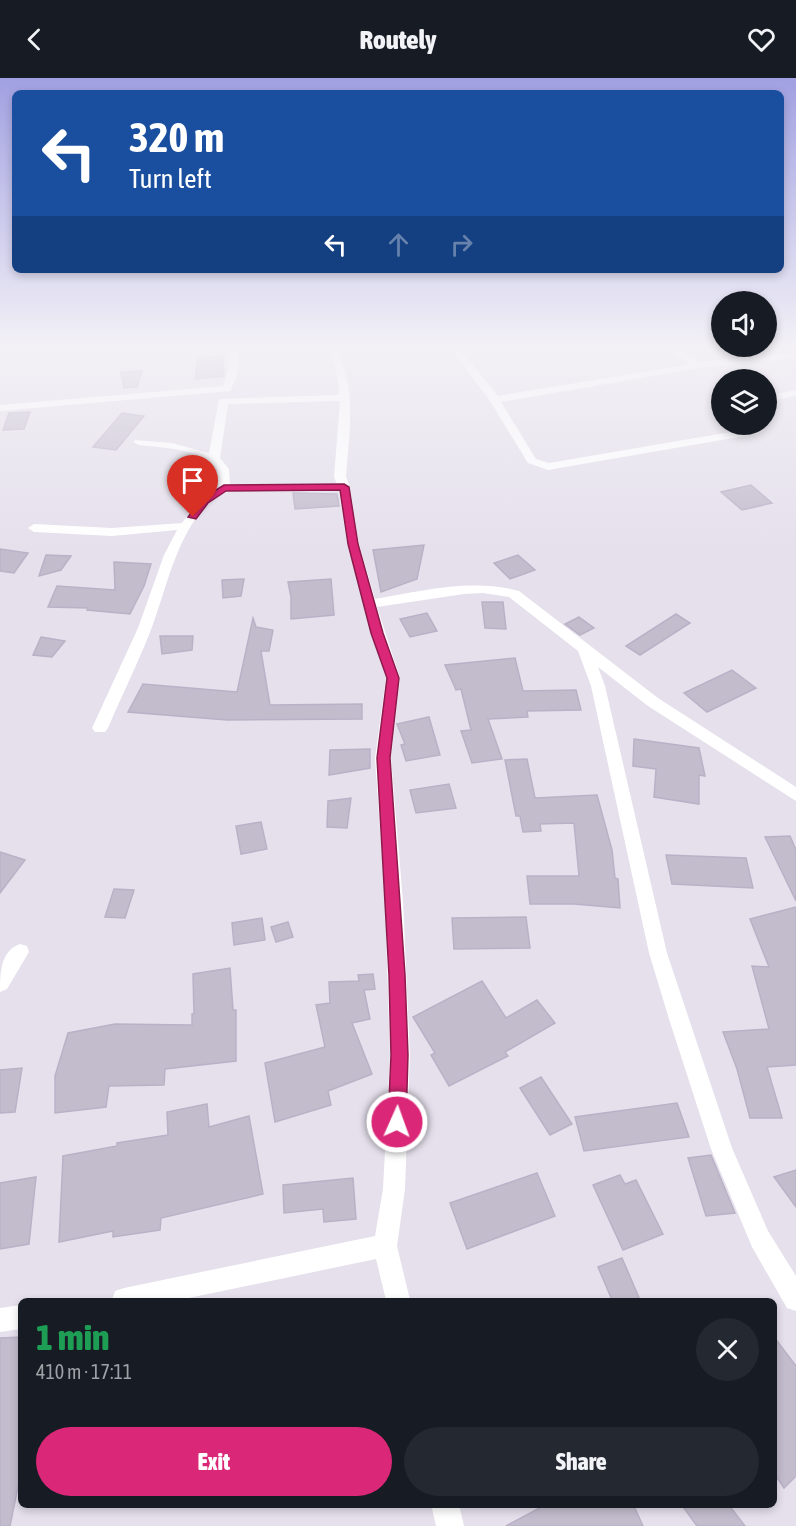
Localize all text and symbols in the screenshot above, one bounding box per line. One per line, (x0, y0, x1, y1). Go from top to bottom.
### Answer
icon: back (18, 23, 51, 56)
icon: heart (745, 23, 778, 56)
text: Routely (359, 24, 437, 55)
text: 320 m (129, 113, 224, 161)
icon: left (30, 114, 108, 192)
text: Turn left (129, 163, 212, 194)
icon: left (319, 228, 352, 261)
icon: ahead (382, 228, 415, 261)
icon: right (445, 228, 478, 261)
map controls (711, 291, 777, 435)
button: sound (711, 291, 777, 357)
button: layers (711, 369, 777, 435)
pin (167, 455, 218, 517)
icon: arrive (176, 464, 209, 497)
position arrow (365, 1090, 429, 1154)
text: 1 min (36, 1316, 110, 1358)
button: close (696, 1318, 759, 1381)
text: 410 m · 17:11 (36, 1360, 132, 1383)
button: Exit (36, 1427, 392, 1496)
button: Share (404, 1427, 759, 1496)

